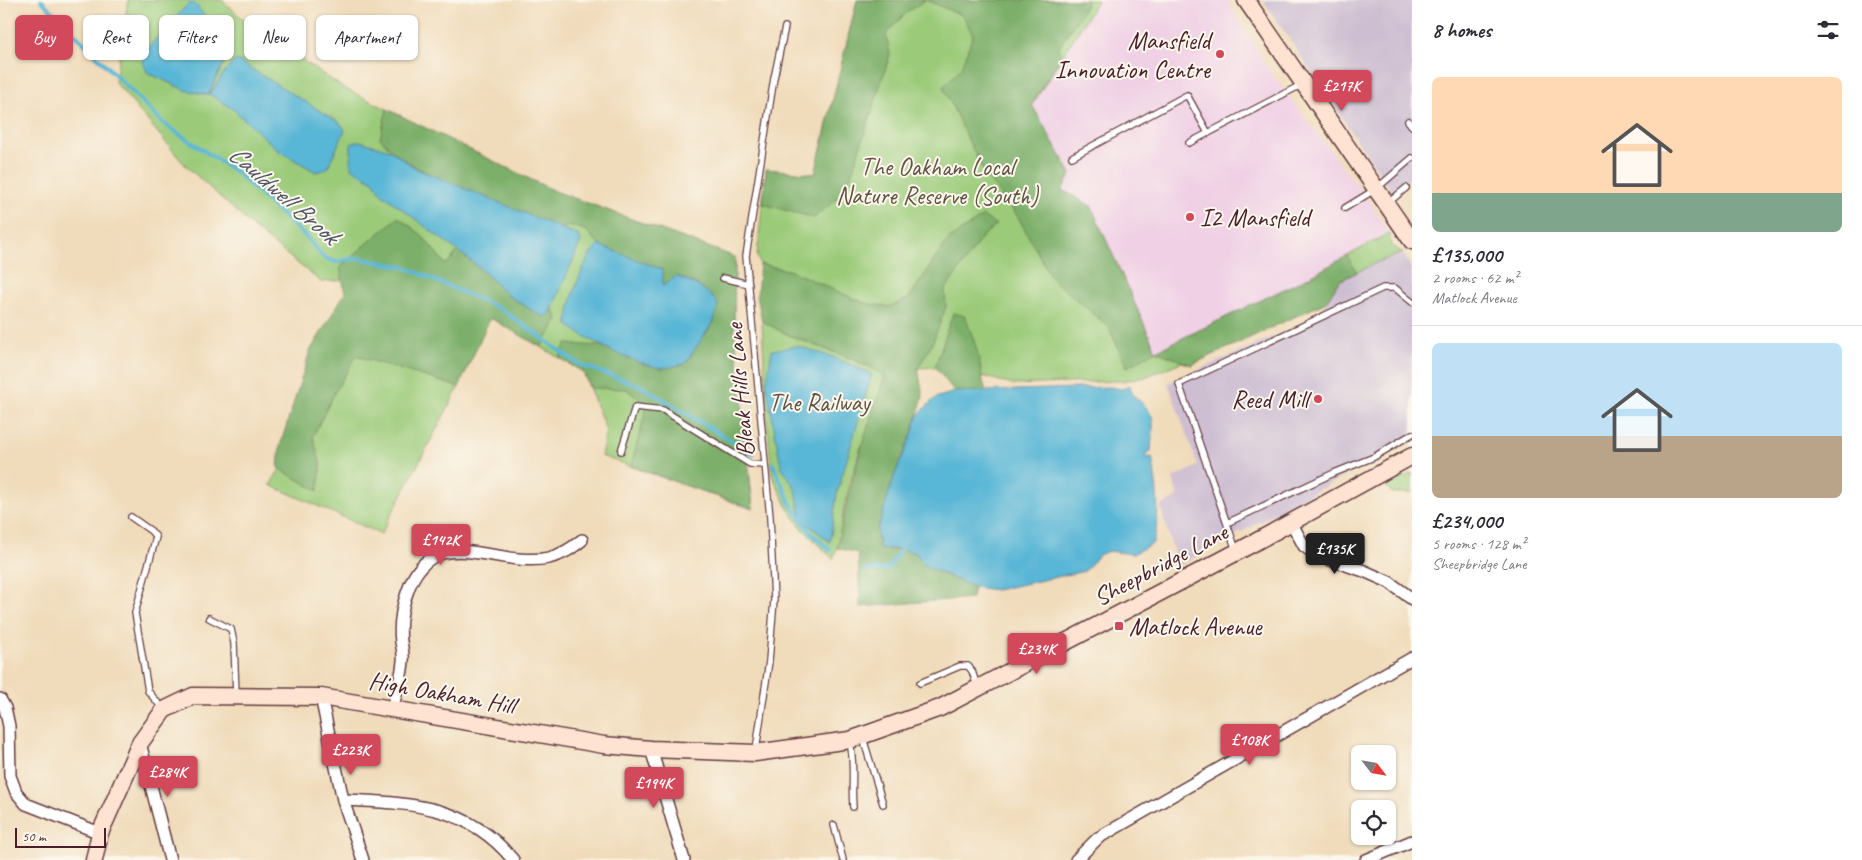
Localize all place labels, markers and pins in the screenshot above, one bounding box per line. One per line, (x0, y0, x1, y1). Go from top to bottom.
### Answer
place label: Mansfield Innovation Centre (1055, 25, 1214, 86)
marker: Mansfield Innovation Centre (1214, 48, 1226, 60)
pin: £217K (1307, 70, 1377, 112)
place label: I2 Mansfield (1200, 202, 1314, 234)
marker: I2 Mansfield (1184, 211, 1196, 223)
place label: Reed Mill (1232, 384, 1313, 416)
marker: Reed Mill (1312, 393, 1324, 405)
pin: £142K (406, 524, 476, 566)
pin: £135K (1300, 532, 1370, 575)
place label: Matlock Avenue (1129, 611, 1263, 643)
marker: Matlock Avenue (1113, 620, 1125, 632)
pin: £234K (1002, 632, 1072, 675)
pin: £108K (1215, 724, 1285, 766)
pin: £223K (316, 734, 386, 776)
pin: £284K (133, 756, 203, 798)
pin: £194K (619, 766, 689, 809)

